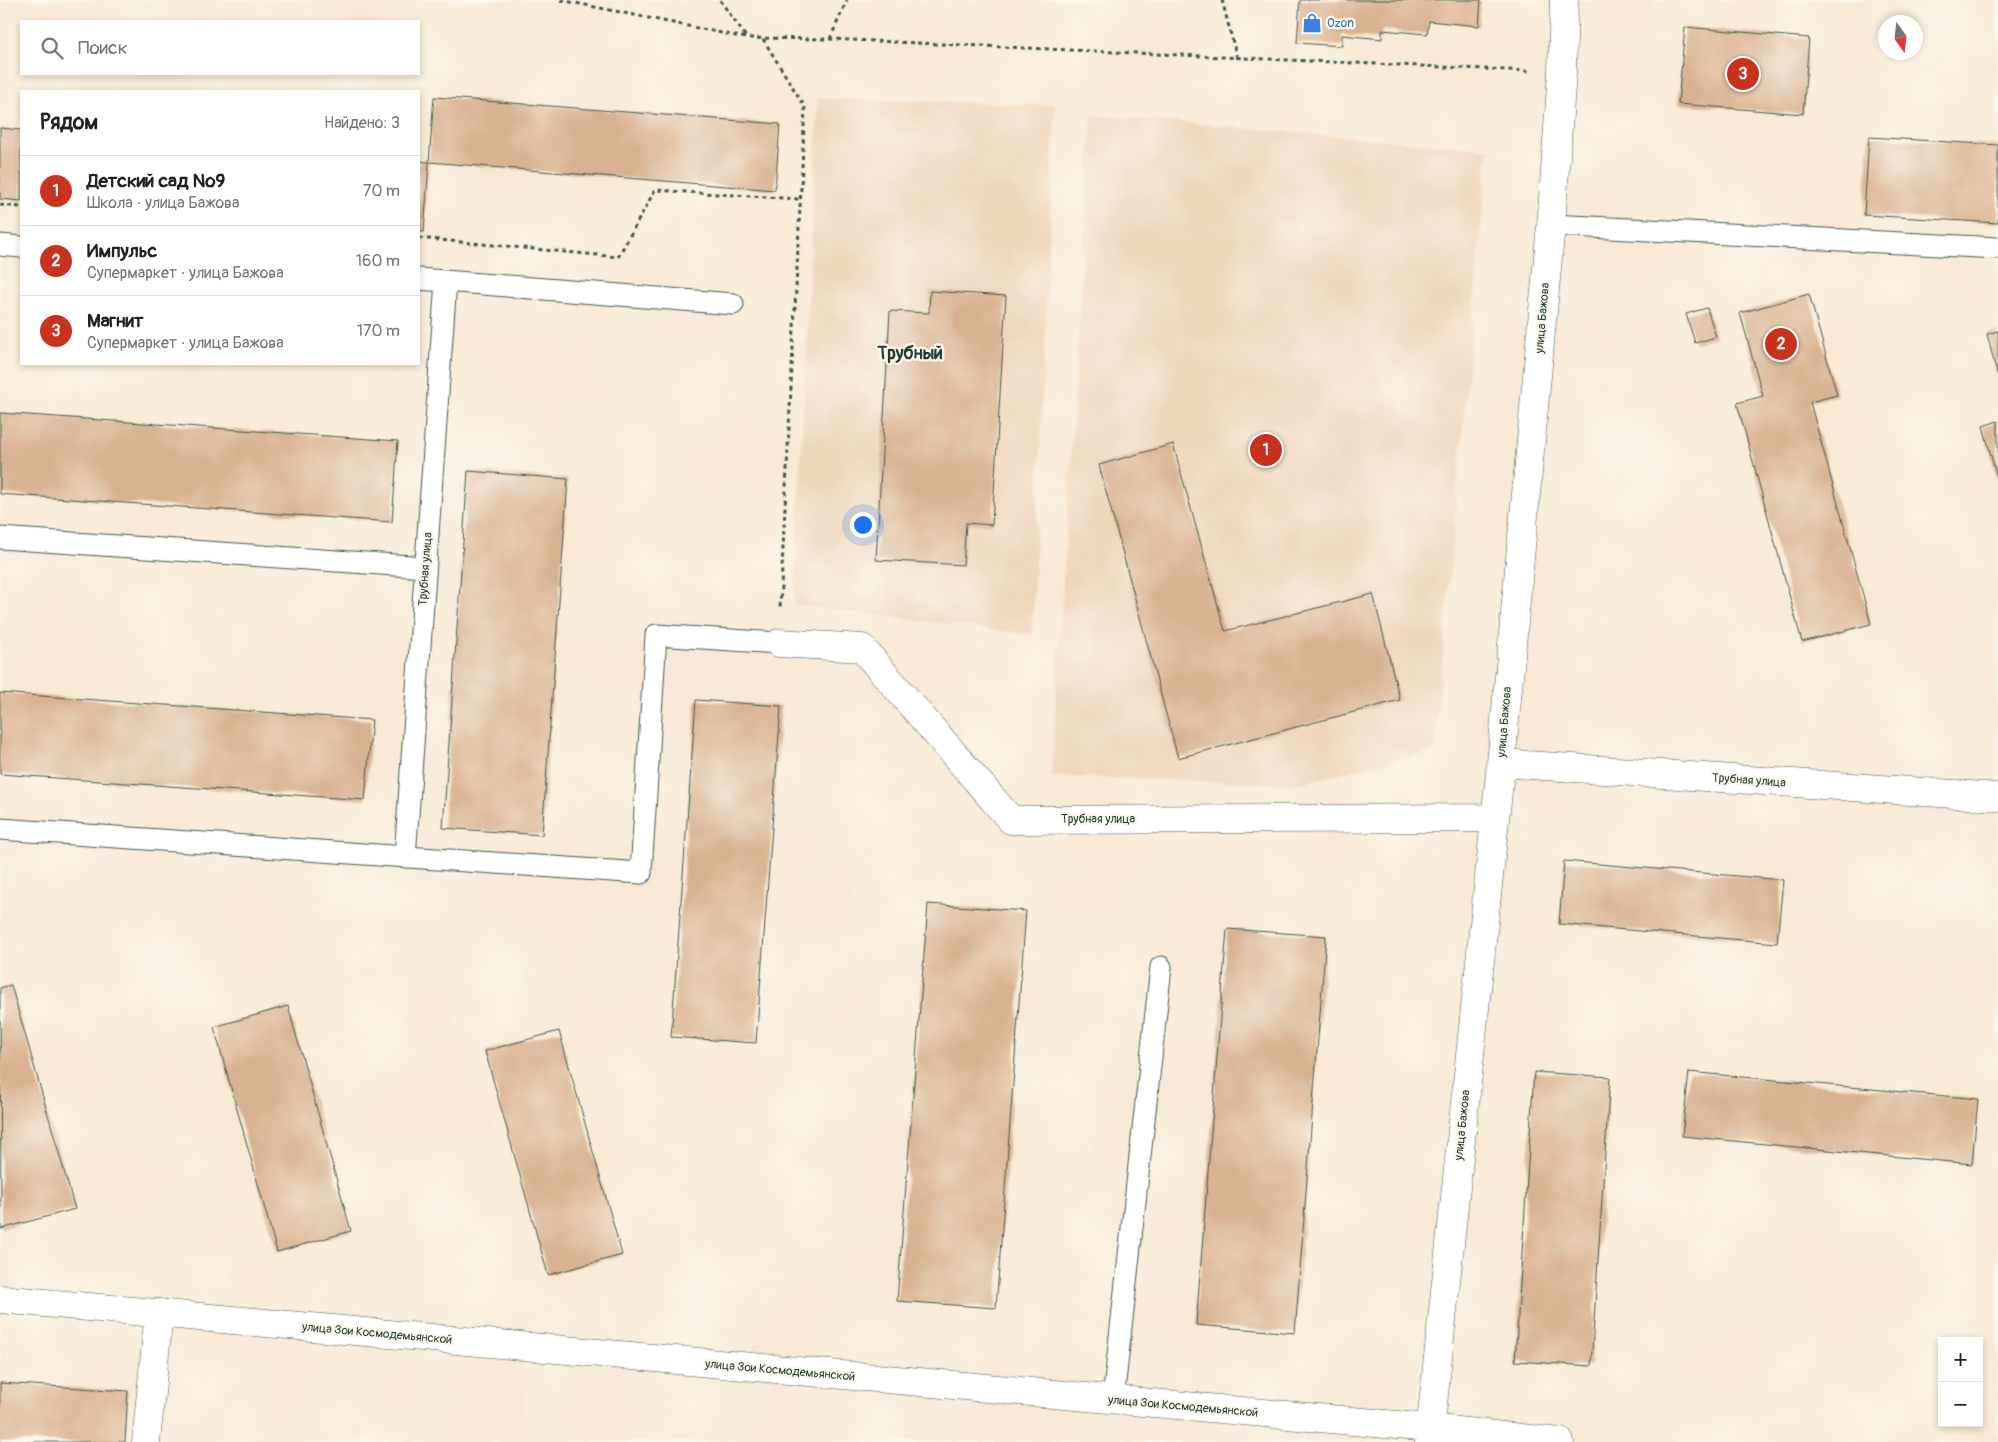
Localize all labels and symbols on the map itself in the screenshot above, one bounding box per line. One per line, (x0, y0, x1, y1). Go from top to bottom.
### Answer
shop icon: Ozon (1301, 12, 1323, 34)
north arrow (1878, 15, 1923, 60)
place label: Ozon (1327, 16, 1354, 31)
pin: 3 (1727, 55, 1759, 93)
street label: улица Бажова (1532, 282, 1553, 355)
pin: 2 (1765, 325, 1797, 363)
district label: Трубный (876, 342, 943, 365)
pin: 1 (1250, 431, 1282, 469)
your location (850, 512, 876, 538)
street label: Трубная улица (415, 531, 436, 606)
street label: улица Бажова (1494, 686, 1515, 759)
street label: Трубная улица (1712, 770, 1787, 791)
street label: Трубная улица (1061, 812, 1135, 827)
street label: улица Бажова (1451, 1089, 1474, 1162)
street label: улица Зои Космодемьянской (300, 1319, 453, 1348)
street label: улица Зои Космодемьянской (703, 1356, 856, 1385)
street label: улица Зои Космодемьянской (1106, 1392, 1259, 1421)

